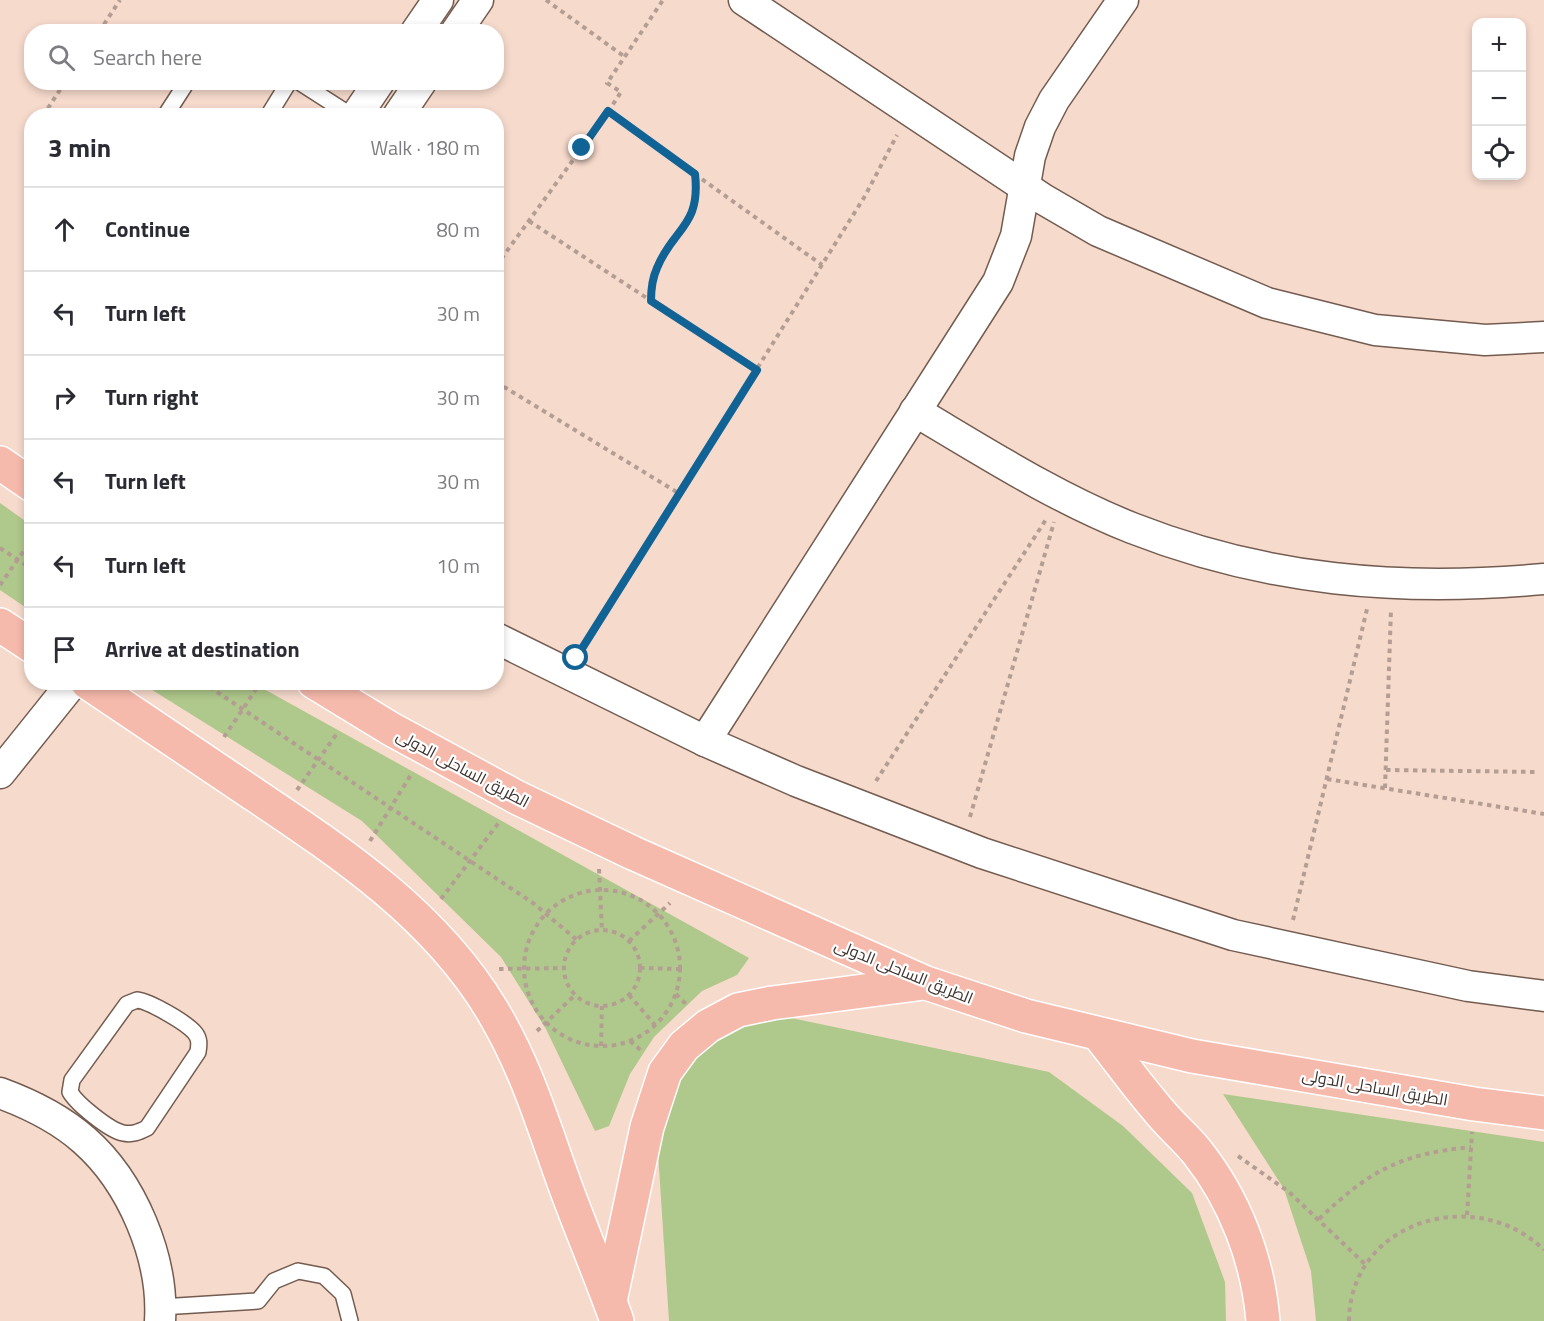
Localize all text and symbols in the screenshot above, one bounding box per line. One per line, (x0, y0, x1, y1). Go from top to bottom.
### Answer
map controls (1472, 18, 1526, 180)
button: + (1472, 18, 1526, 72)
search box (24, 24, 504, 90)
text: Search here (93, 40, 202, 74)
icon: search (45, 41, 78, 74)
button: − (1472, 72, 1526, 126)
button: locate (1472, 126, 1526, 180)
text: 3 min (48, 128, 111, 167)
text: Walk · 180 m (371, 132, 480, 163)
route end (568, 134, 594, 160)
text: Continue (105, 212, 190, 246)
icon: ahead (48, 213, 81, 246)
text: 80 m (436, 214, 480, 245)
text: Turn left (105, 296, 186, 330)
icon: left (48, 297, 81, 330)
text: 30 m (436, 298, 480, 329)
text: Turn right (105, 380, 199, 414)
icon: right (48, 381, 81, 414)
text: 30 m (436, 382, 480, 413)
text: Turn left (105, 464, 186, 498)
icon: left (48, 465, 81, 498)
text: 30 m (436, 466, 480, 497)
text: Turn left (105, 548, 186, 582)
icon: left (48, 549, 81, 582)
text: 10 m (436, 550, 480, 581)
text: Arrive at destination (105, 632, 300, 666)
icon: arrive (48, 633, 81, 666)
route start (562, 644, 588, 670)
street label: الطريق الساحلى الدولى (392, 723, 534, 813)
street label: الطريق الساحلى الدولى (831, 932, 977, 1010)
street label: الطريق الساحلى الدولى (1300, 1062, 1450, 1112)

